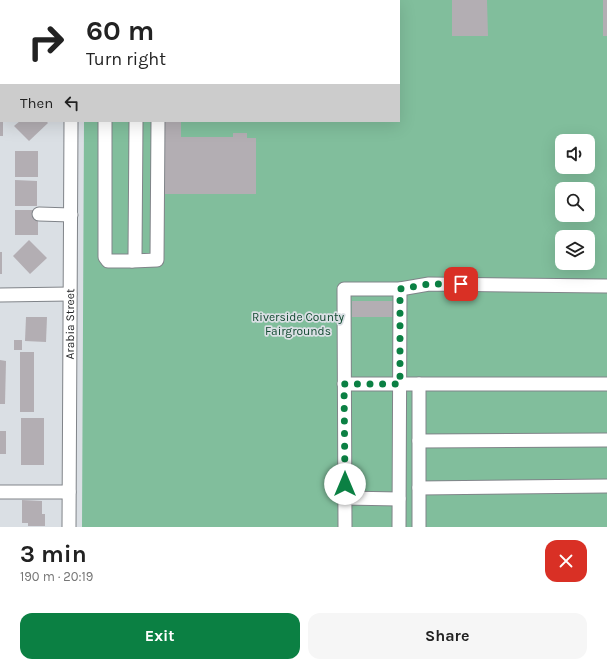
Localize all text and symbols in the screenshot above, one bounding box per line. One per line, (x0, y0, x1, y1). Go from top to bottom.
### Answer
text: 60 m (86, 14, 154, 47)
icon: right (20, 16, 72, 68)
text: Turn right (86, 48, 166, 70)
icon: left (61, 92, 83, 114)
text: Then (20, 94, 53, 112)
map controls (555, 134, 595, 270)
button: sound (555, 134, 595, 174)
button: search (555, 182, 595, 222)
button: layers (555, 230, 595, 270)
pin (444, 267, 478, 301)
icon: arrive (450, 273, 472, 295)
street label: Arabia Street (63, 288, 77, 360)
park label: Riverside County Fairgrounds (252, 310, 344, 338)
position arrow (324, 463, 366, 505)
text: 3 min (20, 540, 87, 568)
button: close (545, 540, 587, 582)
text: 190 m · 20:19 (20, 569, 93, 584)
button: Exit (20, 613, 300, 659)
button: Share (308, 613, 587, 659)

